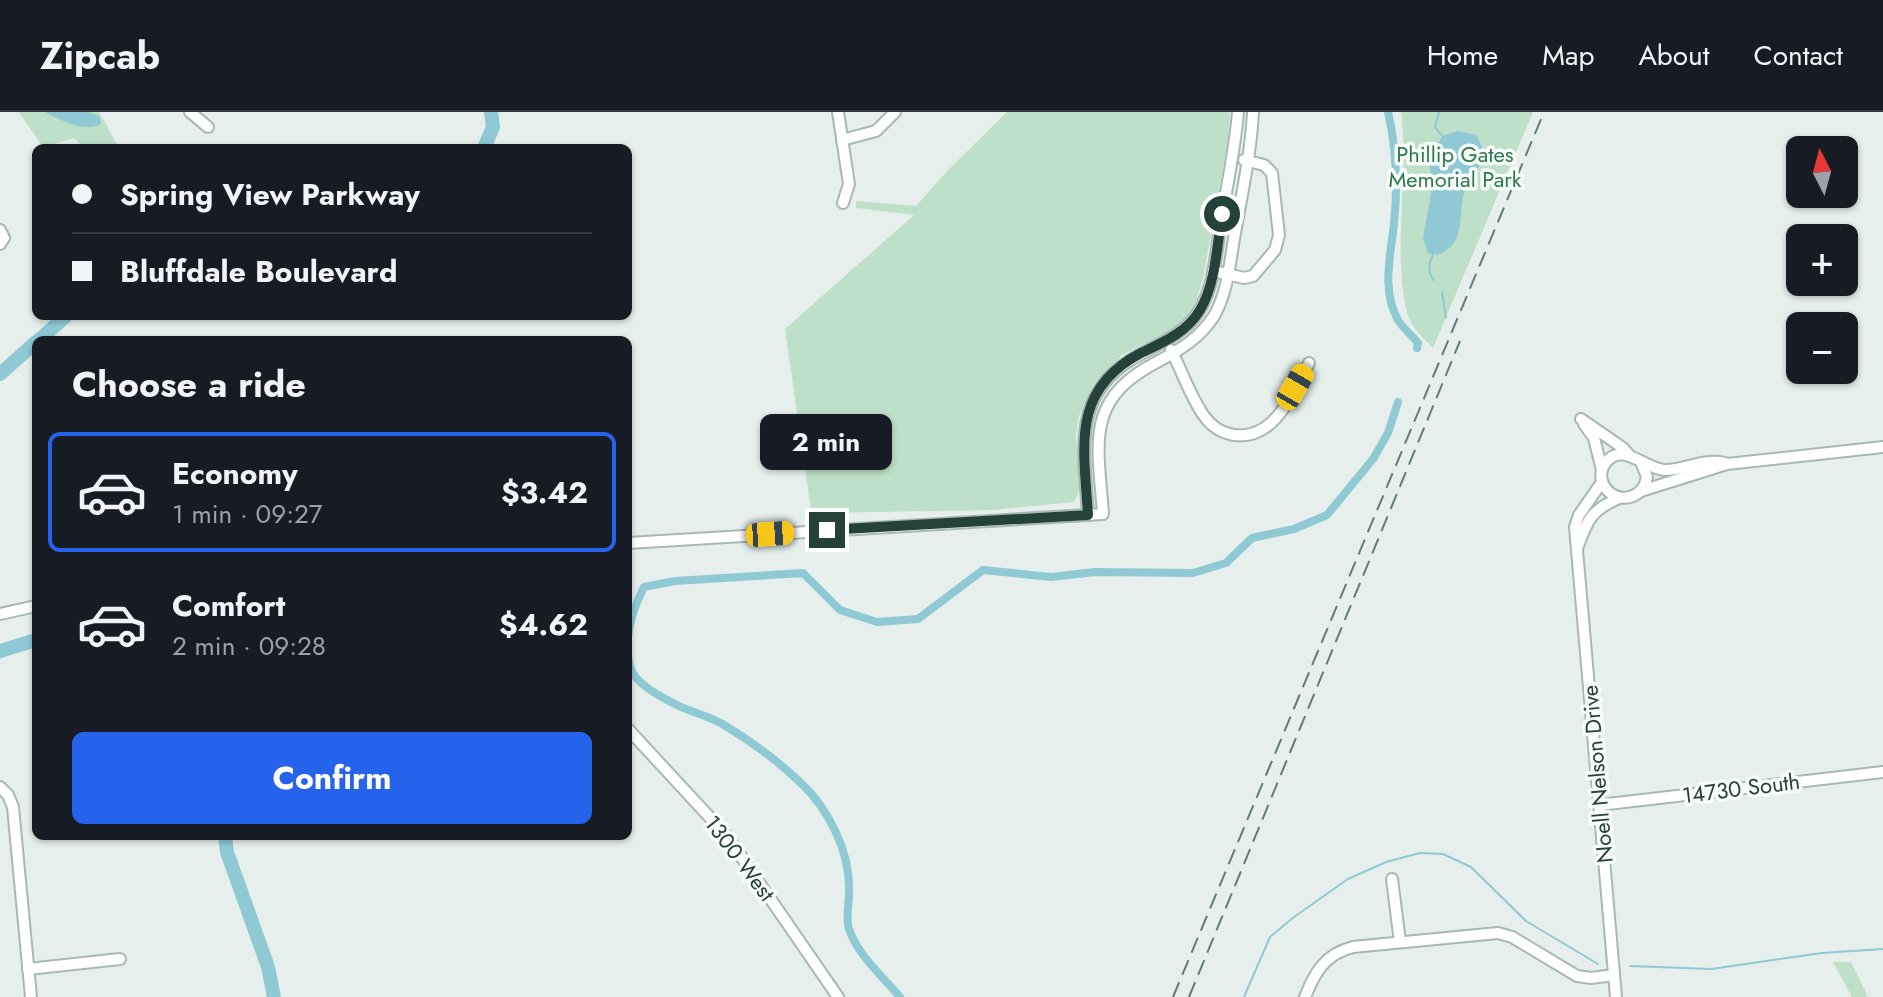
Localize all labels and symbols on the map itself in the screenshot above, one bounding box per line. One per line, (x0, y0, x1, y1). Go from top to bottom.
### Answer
north arrow (1786, 136, 1858, 208)
park label: Phillip Gates Memorial Park (1388, 138, 1522, 195)
route start (1204, 196, 1240, 232)
car (1273, 360, 1317, 414)
callout: 2 min (761, 414, 893, 470)
route end (809, 512, 845, 548)
car (745, 520, 795, 548)
street label: Noell Nelson Drive (1573, 684, 1621, 864)
street label: 14730 South (1680, 765, 1802, 811)
street label: 1300 West (697, 808, 783, 908)

